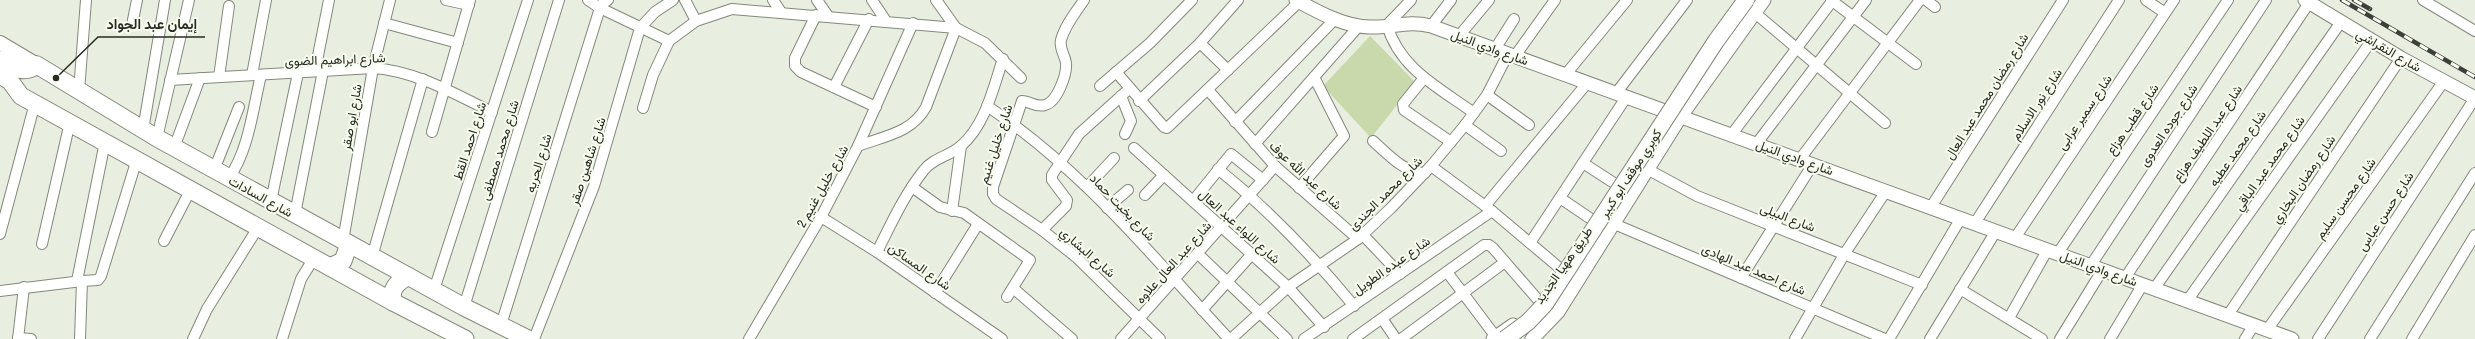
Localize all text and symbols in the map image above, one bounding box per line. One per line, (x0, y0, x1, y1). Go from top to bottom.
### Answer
callout: إيمان عبد الجواد (98, 11, 205, 37)
text: إيمان عبد الجواد (107, 15, 198, 34)
street label: شارع النقراشي (2352, 25, 2424, 78)
street label: شارع وادي النيل (1448, 26, 1531, 71)
street label: شارع رمضان محمد عبد العال (1941, 30, 2033, 163)
street label: شارع ابراهيم الضوى (284, 49, 386, 71)
street label: شارع نور الاسلام (2007, 65, 2067, 144)
street label: شارع سمير عرابى (2053, 71, 2117, 154)
street label: شارع قطب هزاع (2102, 80, 2163, 159)
street label: شارع جوده العدوى (2135, 81, 2202, 170)
street label: شارع عبد اللطيف هزاع (2169, 82, 2247, 186)
street label: شارع ابو صقر (337, 83, 367, 153)
street label: شارع محمد مصطفى (476, 98, 524, 203)
street label: شارع احمد القط (449, 100, 491, 183)
street label: شارع خليل غنيم (975, 102, 1017, 187)
street label: شارع محمد عطيه (2205, 107, 2271, 190)
street label: شارع محمد عبد الباقي (2230, 112, 2310, 215)
street label: شارع شاهين صقر (565, 115, 611, 209)
street label: كوبري موقف ابو كبير (1595, 126, 1667, 223)
street label: شارع الحريه (521, 132, 556, 195)
street label: شارع رمضان البخاري (2268, 132, 2341, 228)
street label: شارع وادي النيل (1753, 136, 1836, 181)
street label: شارع عبد الله عوف (1265, 137, 1346, 214)
street label: شارع خليل غنيم 2 (793, 142, 853, 231)
street label: شارع محمد الجندى (1345, 153, 1427, 235)
street label: شارع محسن سليم (2311, 154, 2381, 243)
street label: شارع حسن عباس (2353, 168, 2418, 255)
street label: شارع بخيت حماد (1085, 170, 1159, 245)
street label: شارع السادات (225, 172, 296, 222)
street label: شارع اللواء عبد العال (1195, 185, 1284, 268)
street label: شارع البيلى (1757, 199, 1818, 237)
street label: شارع عبد العال علاوه (1132, 217, 1216, 308)
street label: طريق ههيا الجديد (1530, 223, 1596, 307)
street label: شارع البشاري (1055, 224, 1119, 283)
street label: شارع عبده الطويل (1349, 232, 1434, 299)
street label: شارع المساكن (884, 239, 954, 295)
street label: شارع احمد عبد الهادى (1699, 240, 1808, 300)
street label: شارع وادي النيل (2057, 247, 2140, 292)

